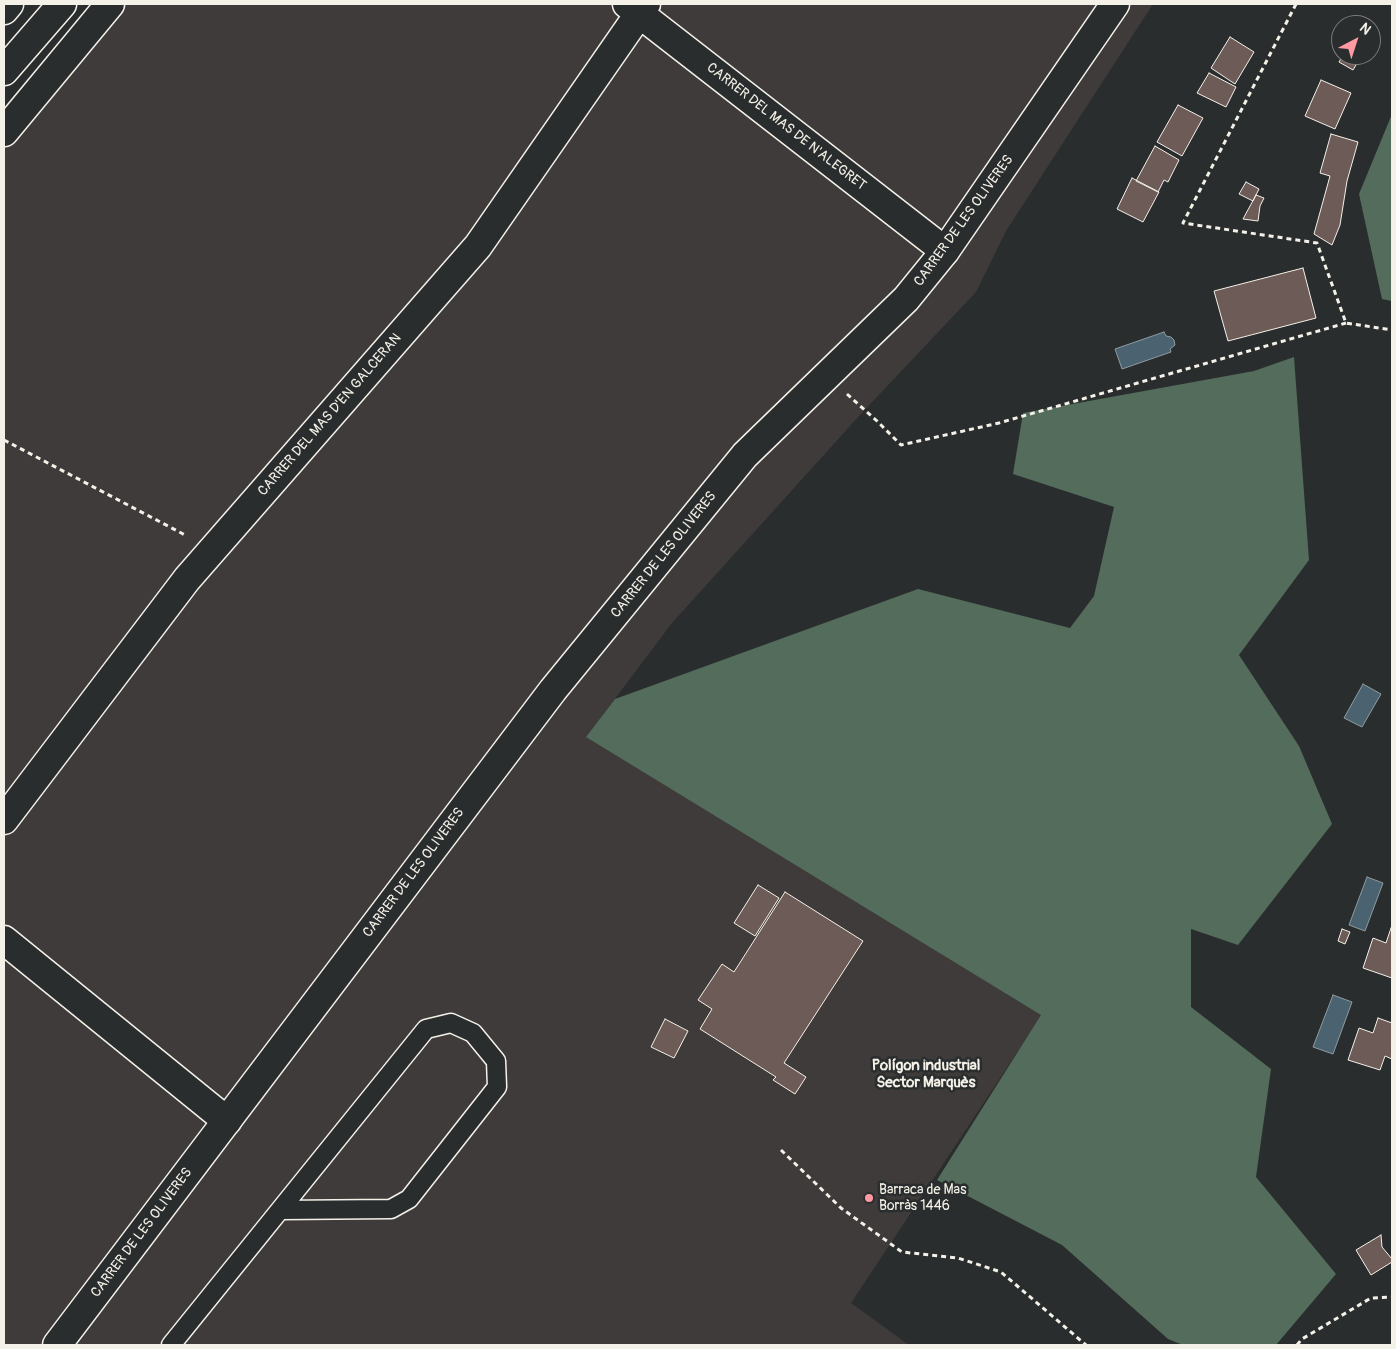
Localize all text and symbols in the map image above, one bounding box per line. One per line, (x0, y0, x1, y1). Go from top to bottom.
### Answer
north arrow (1331, 15, 1381, 65)
text: N (1356, 19, 1374, 38)
street label: CARRER DEL MAS DE N'ALEGRET (703, 60, 869, 194)
street label: CARRER DE LES OLIVERES (911, 152, 1017, 290)
street label: CARRER DEL MAS D'EN GALCERAN (255, 330, 405, 500)
street label: CARRER DE LES OLIVERES (608, 488, 720, 622)
street label: CARRER DE LES OLIVERES (360, 805, 468, 941)
district label: Polígon industrial Sector Marquès (872, 1057, 980, 1092)
street label: CARRER DE LES OLIVERES (88, 1165, 196, 1301)
place label: Barraca de Mas Borràs 1446 (879, 1182, 966, 1214)
marker: Barraca de Mas Borràs 1446 (863, 1192, 875, 1204)

